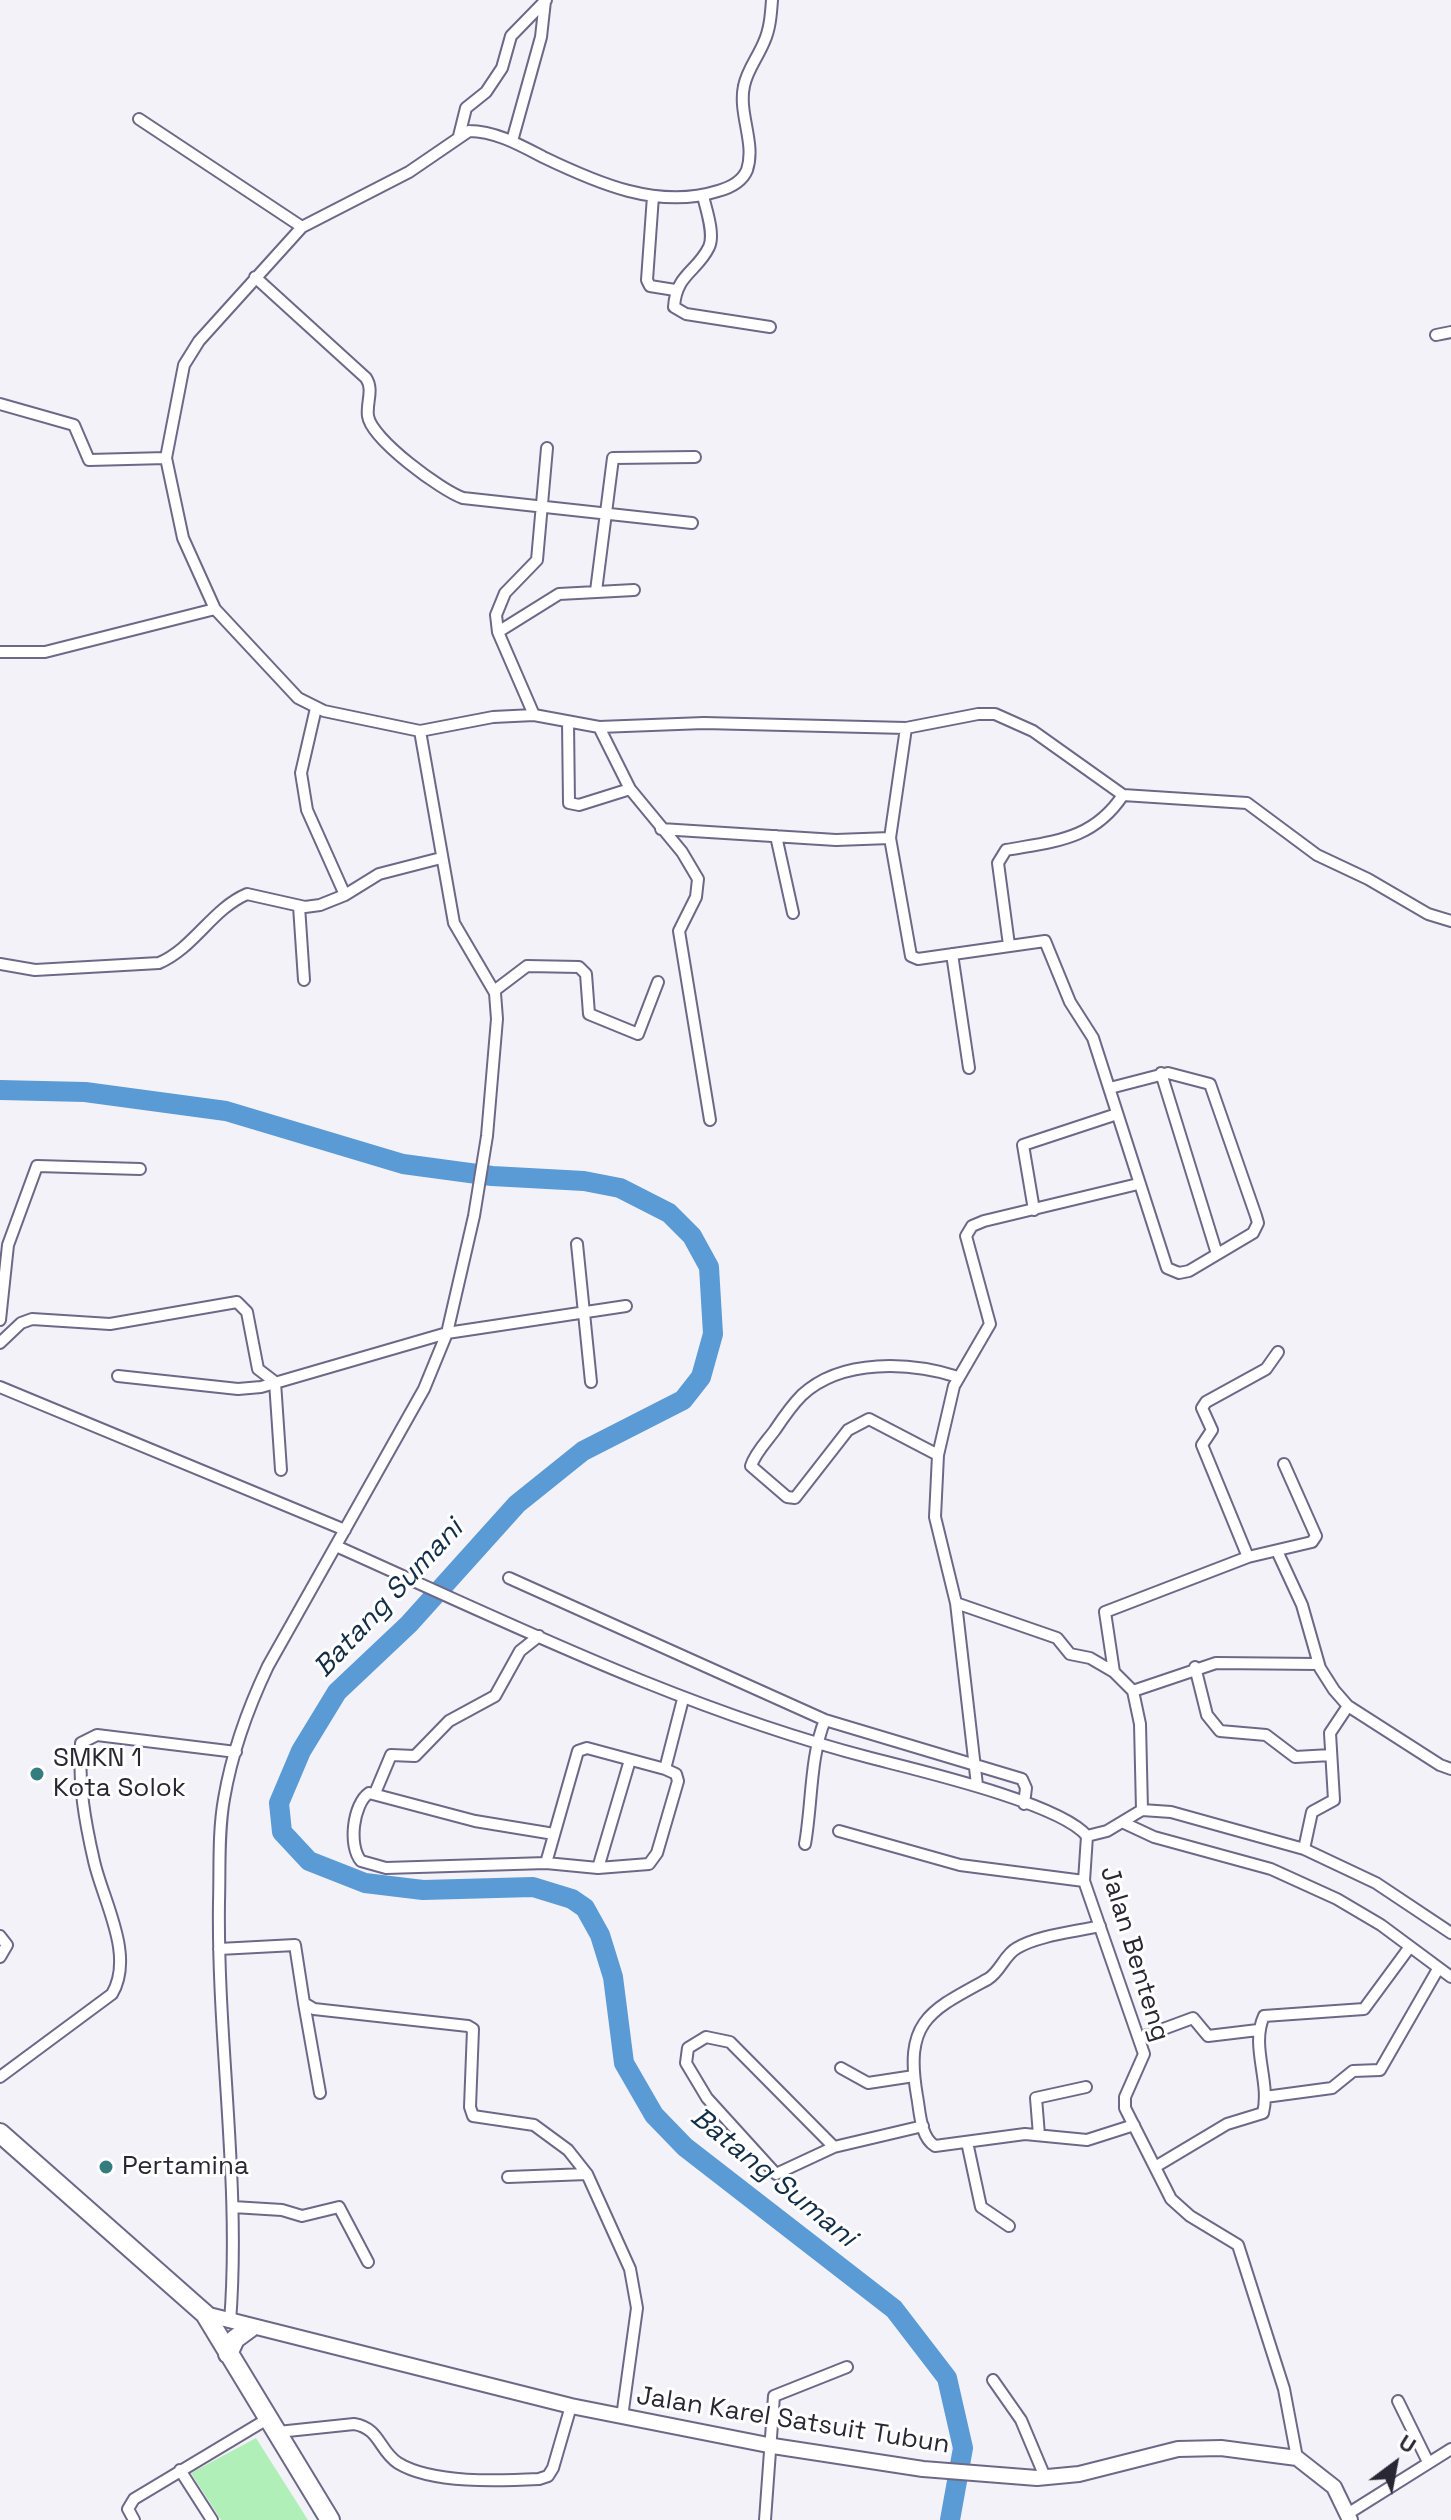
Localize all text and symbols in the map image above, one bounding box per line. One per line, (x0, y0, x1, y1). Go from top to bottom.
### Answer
water label: Batang Sumani (307, 1513, 471, 1685)
place label: SMKN 1 Kota Solok (53, 1743, 186, 1804)
marker: SMKN 1 Kota Solok (28, 1765, 46, 1783)
street label: Jalan Benteng (1093, 1863, 1175, 2045)
water label: Batang Sumani (683, 2101, 863, 2255)
place label: Pertamina (122, 2151, 249, 2183)
marker: Pertamina (97, 2158, 115, 2176)
street label: Jalan Karel Satsuit Tubun (634, 2381, 952, 2461)
north arrow (1355, 2424, 1435, 2504)
text: U (1394, 2428, 1421, 2459)

